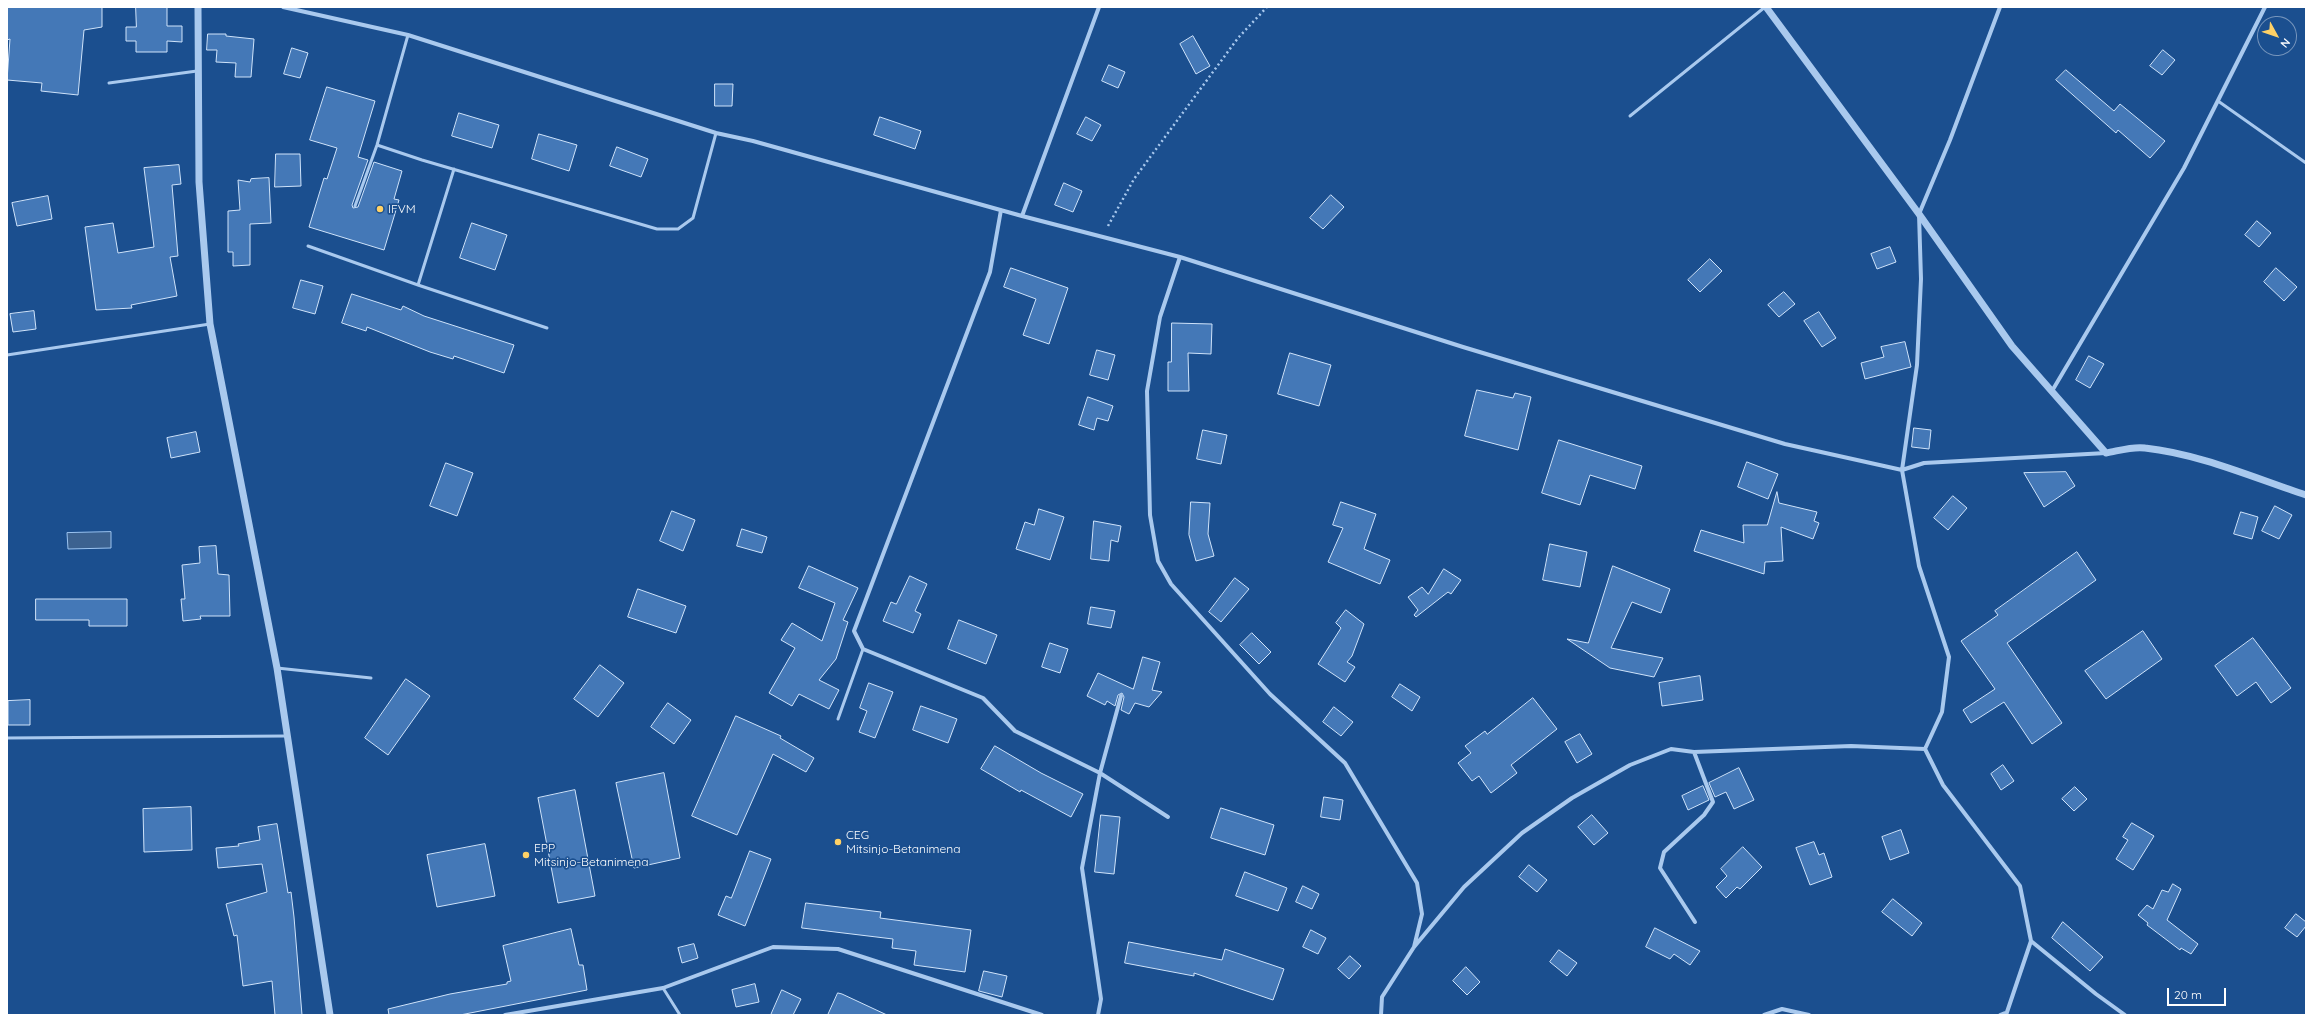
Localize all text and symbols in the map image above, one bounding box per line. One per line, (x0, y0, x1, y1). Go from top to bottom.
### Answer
north arrow (2257, 16, 2297, 56)
text: N (2277, 35, 2293, 51)
place label: IFVM (388, 202, 416, 216)
marker: IFVM (375, 204, 385, 214)
place label: CEG Mitsinjo-Betanimena (846, 828, 960, 856)
marker: CEG Mitsinjo-Betanimena (833, 837, 843, 847)
place label: EPP Mitsinjo-Betanimena (534, 841, 648, 869)
marker: EPP Mitsinjo-Betanimena (521, 850, 531, 860)
scale bar (2169, 980, 2228, 1006)
text: 20 m (2174, 987, 2202, 1002)

